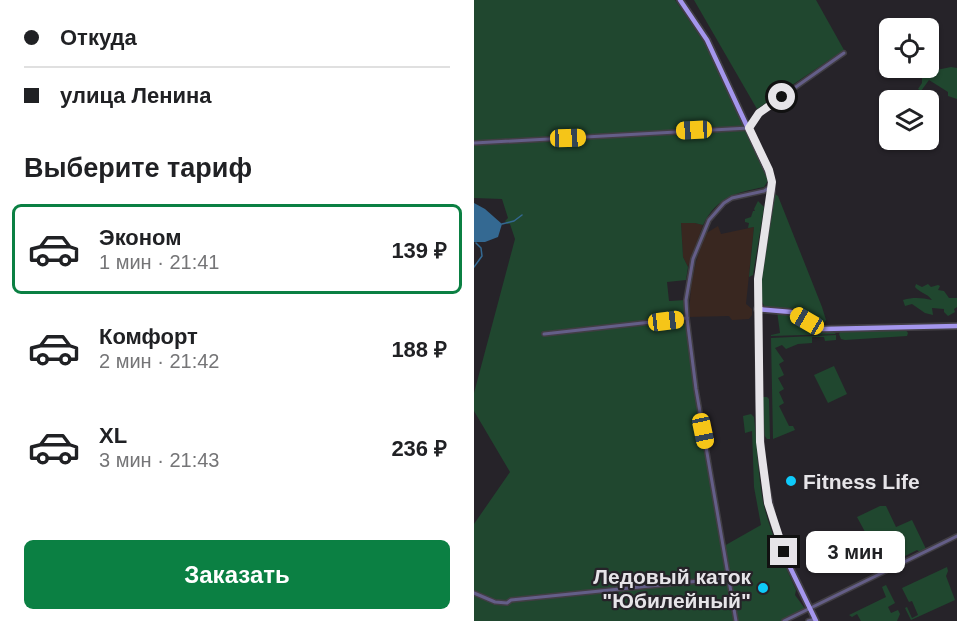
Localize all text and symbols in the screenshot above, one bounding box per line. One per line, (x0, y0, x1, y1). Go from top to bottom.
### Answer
map controls (879, 18, 939, 150)
button: locate (879, 18, 939, 78)
text: Откуда (60, 25, 137, 50)
text: улица Ленина (60, 83, 212, 108)
route start (768, 83, 795, 110)
button: layers (879, 90, 939, 150)
car (676, 120, 712, 140)
car (550, 128, 586, 148)
text: Выберите тариф (24, 153, 252, 183)
icon: car (27, 222, 81, 276)
text: Эконом (99, 225, 182, 250)
text: 139 ₽ (391, 238, 447, 263)
text: 1 мин · 21:41 (99, 251, 219, 273)
car (787, 304, 827, 338)
car (647, 310, 685, 332)
icon: car (27, 321, 81, 375)
text: Комфорт (99, 324, 198, 349)
text: 188 ₽ (391, 337, 447, 362)
text: 2 мин · 21:42 (99, 350, 219, 372)
car (690, 412, 716, 450)
icon: car (27, 420, 81, 474)
text: XL (99, 423, 127, 448)
text: 236 ₽ (391, 436, 447, 461)
text: 3 мин · 21:43 (99, 449, 219, 471)
place label: Fitness Life (803, 470, 920, 493)
marker: Fitness Life (784, 474, 798, 488)
callout: 3 мин (805, 531, 904, 573)
route end (770, 538, 797, 565)
button: Заказать (24, 540, 450, 609)
text: 3 мин (828, 541, 883, 563)
place label: Ледовый каток "Юбилейный" (593, 565, 751, 612)
marker: Ледовый каток "Юбилейный" (756, 581, 770, 595)

